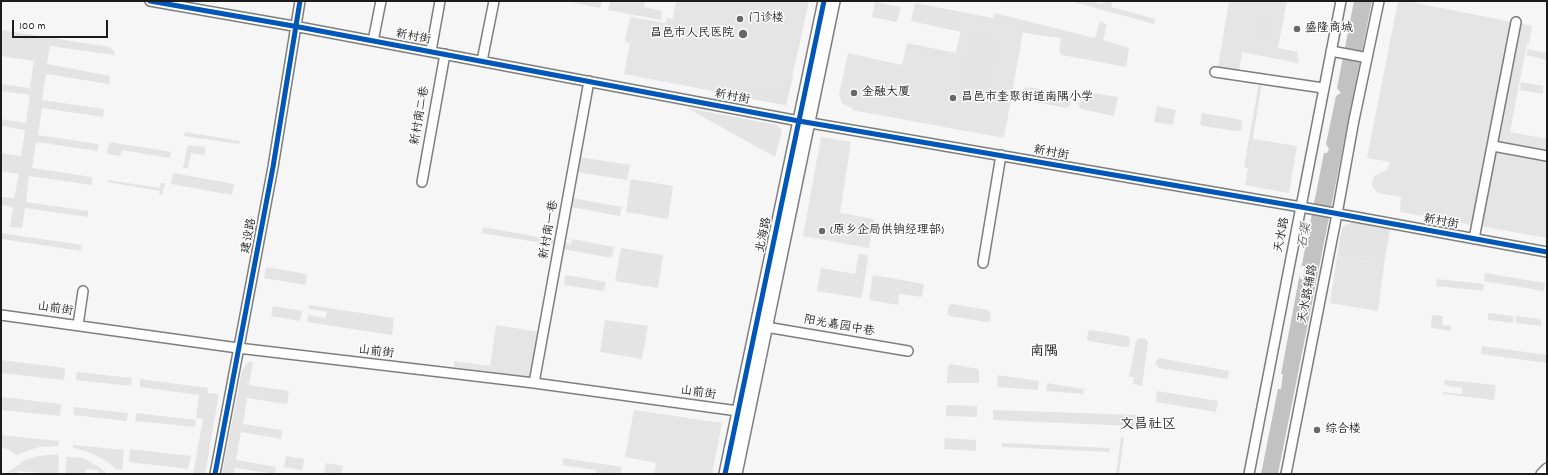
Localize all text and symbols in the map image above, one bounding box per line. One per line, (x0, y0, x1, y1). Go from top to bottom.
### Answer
scale bar (14, 12, 110, 38)
place label: 门诊楼 (748, 12, 784, 26)
marker: 门诊楼 (735, 14, 745, 24)
text: 100 m (19, 18, 46, 35)
place label: 盛隆商城 (1305, 22, 1353, 36)
marker: 盛隆商城 (1292, 24, 1302, 34)
street label: 新村街 (394, 27, 432, 49)
place label: 昌邑市人民医院 (650, 27, 734, 41)
marker: 昌邑市人民医院 (737, 28, 749, 40)
street label: 新村南二巷 (409, 85, 433, 147)
place label: 金融大厦 (862, 86, 910, 100)
street label: 新村街 (713, 87, 751, 109)
marker: 金融大厦 (849, 88, 859, 98)
place label: 昌邑市奎聚街道南隅小学 (961, 91, 1093, 105)
marker: 昌邑市奎聚街道南隅小学 (948, 93, 958, 103)
street label: 新村街 (1032, 144, 1070, 164)
street label: 新村南一巷 (538, 199, 562, 261)
street label: 新村街 (1422, 213, 1460, 233)
street label: 北海路 (754, 216, 776, 254)
street label: 天水路 (1272, 216, 1294, 254)
street label: 建设路 (239, 217, 261, 255)
water label: 石渠 (1296, 222, 1316, 250)
place label: (原乡企局供销经理部) (830, 224, 944, 238)
marker: (原乡企局供销经理部) (817, 226, 827, 236)
street label: 天水路辅路 (1296, 263, 1322, 325)
street label: 山前街 (36, 300, 74, 320)
street label: 阳光嘉园中巷 (802, 314, 876, 340)
street label: 山前街 (357, 344, 395, 362)
district label: 南隅 (1030, 345, 1058, 361)
street label: 山前街 (679, 384, 717, 404)
district label: 文昌社区 (1120, 418, 1176, 434)
place label: 综合楼 (1325, 423, 1361, 437)
marker: 综合楼 (1312, 425, 1322, 435)

